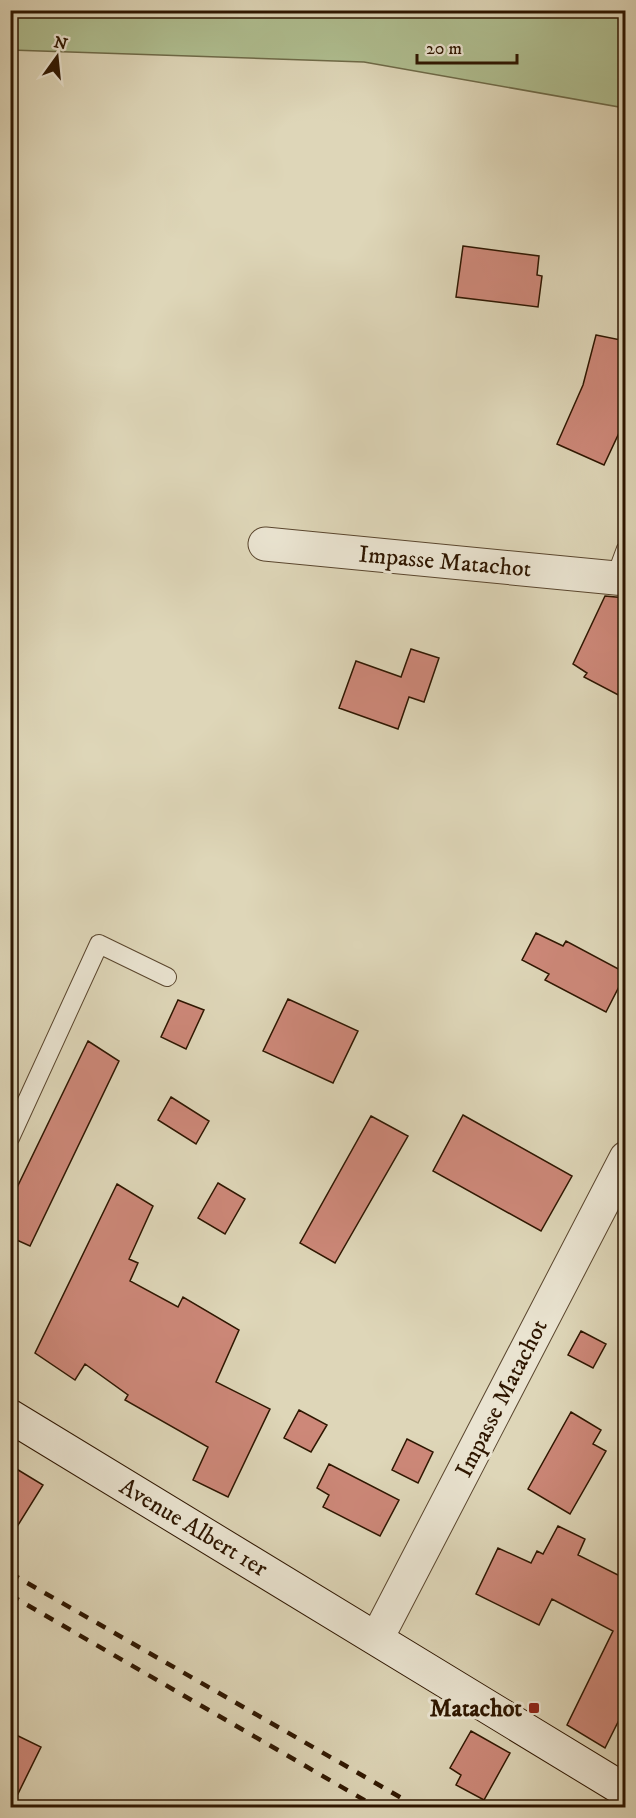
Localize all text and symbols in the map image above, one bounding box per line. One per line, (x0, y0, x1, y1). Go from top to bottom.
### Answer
north arrow (27, 27, 87, 87)
scale bar (417, 27, 518, 65)
text: N (52, 32, 70, 55)
text: 20 m (426, 38, 462, 60)
street label: Impasse Matachot (357, 539, 533, 585)
street label: Impasse Matachot (449, 1314, 555, 1483)
street label: Avenue Albert 1er (114, 1472, 273, 1584)
place label: Matachot (430, 1694, 522, 1724)
marker: Matachot (527, 1701, 541, 1715)

